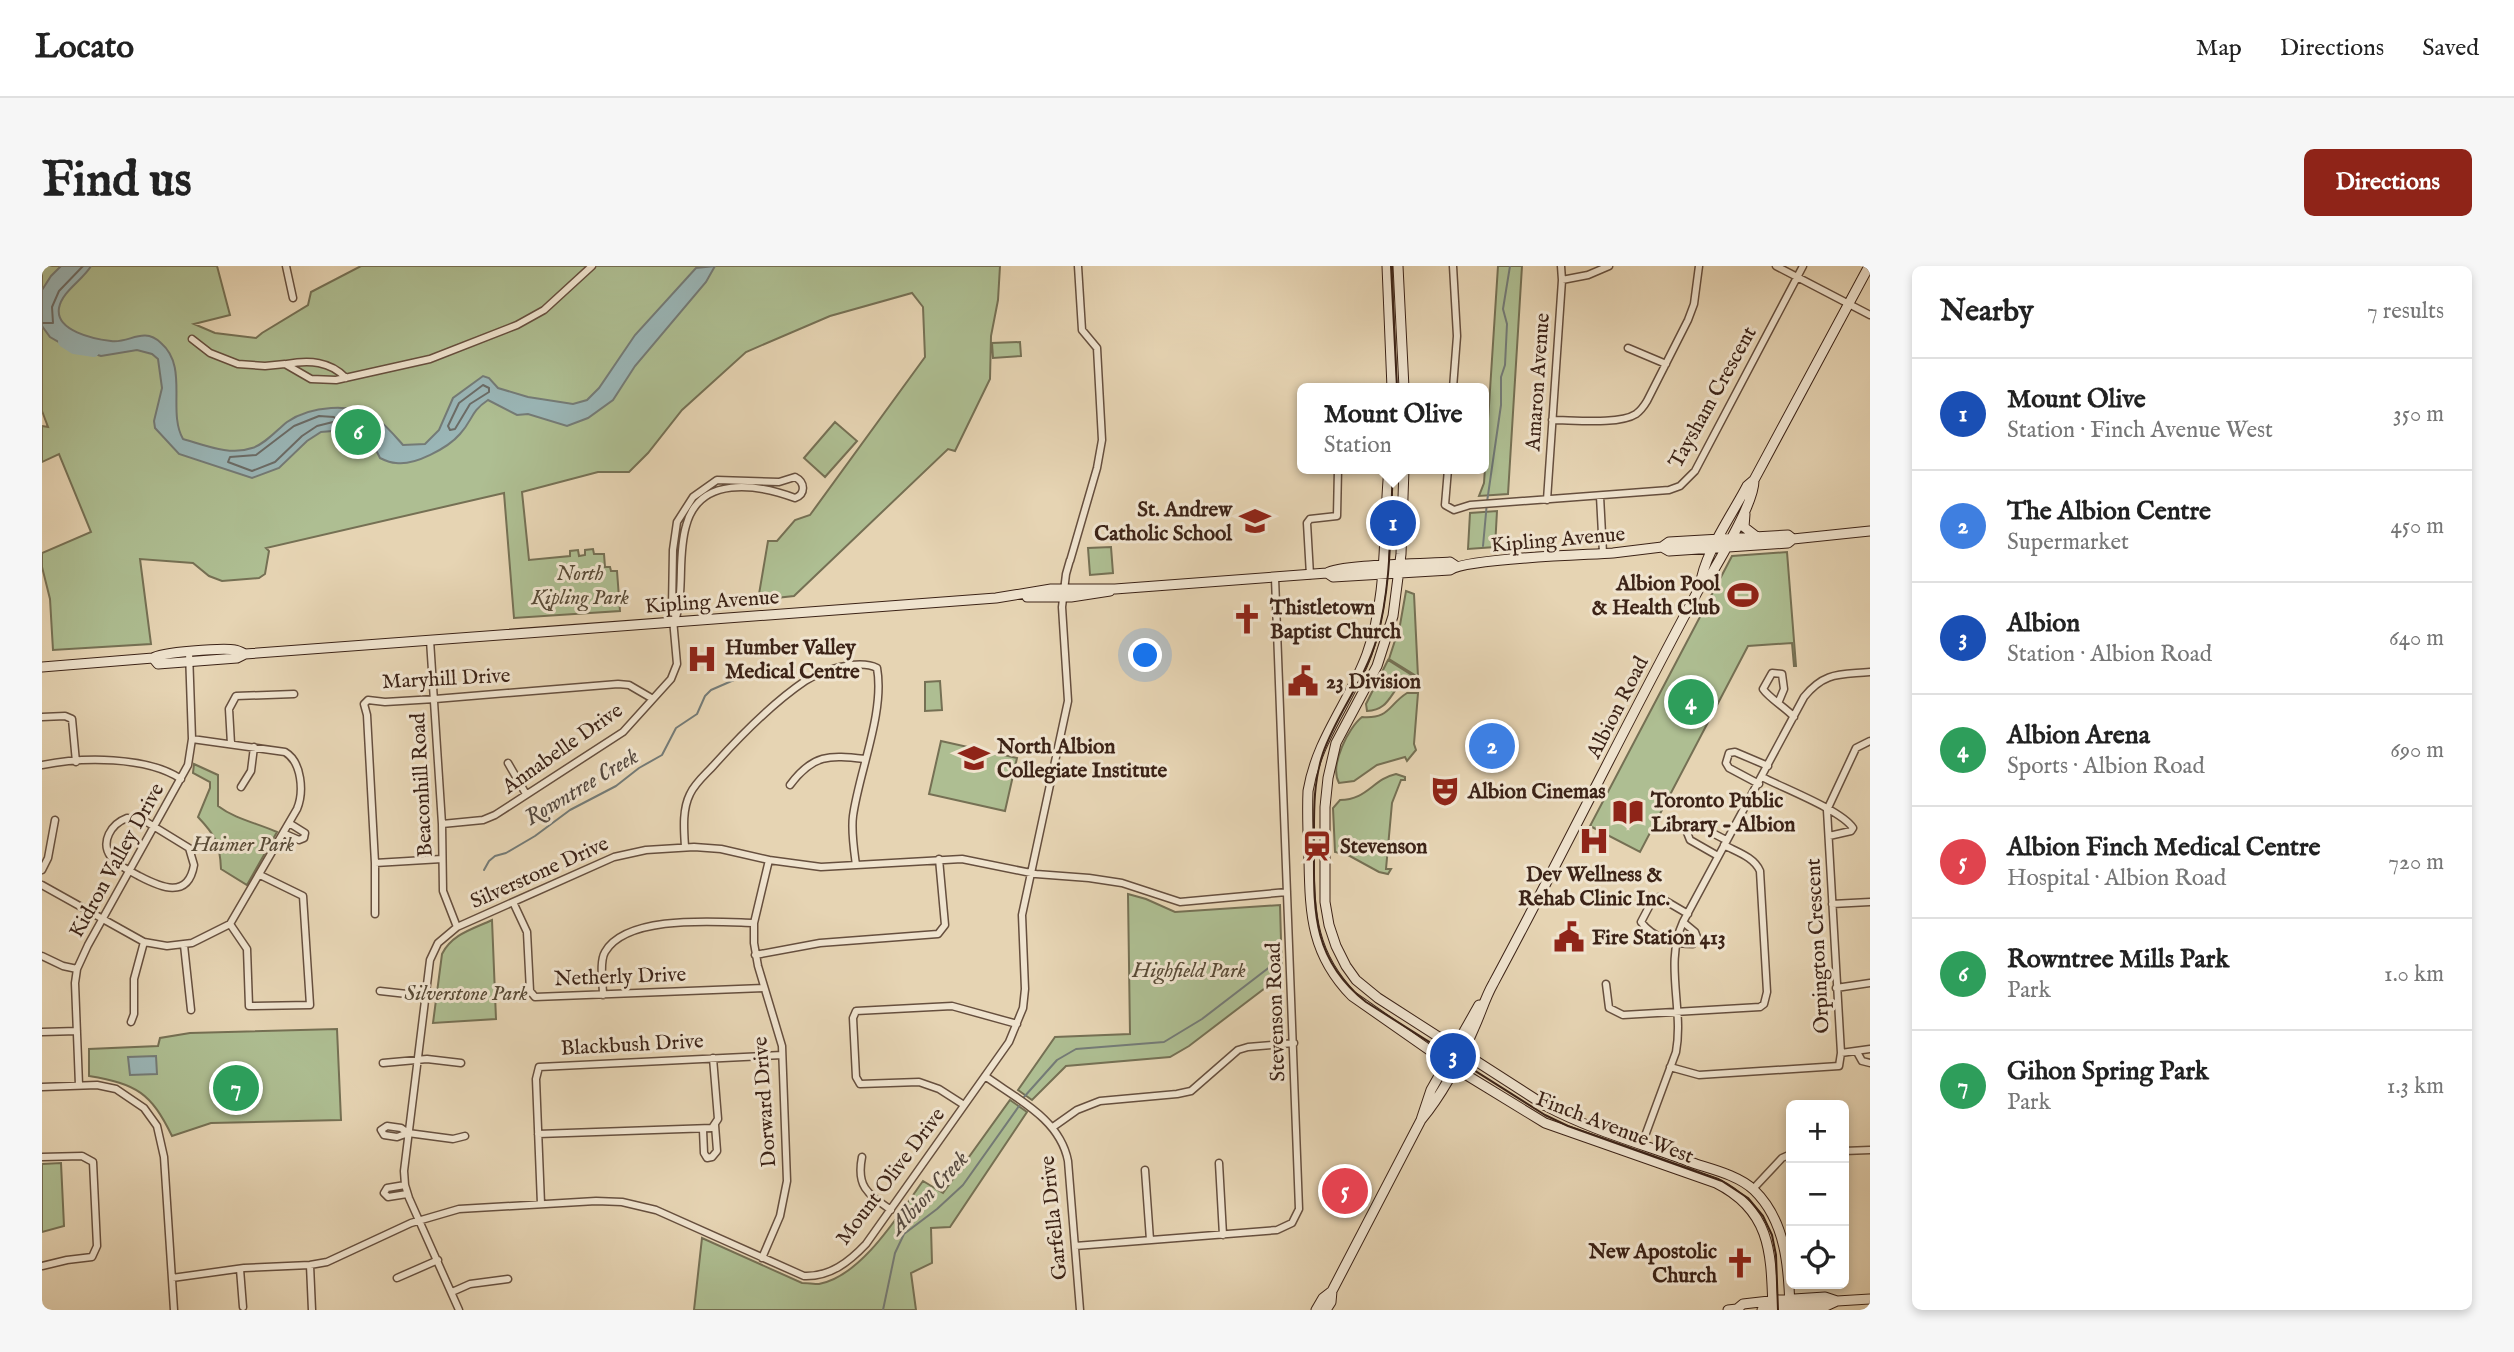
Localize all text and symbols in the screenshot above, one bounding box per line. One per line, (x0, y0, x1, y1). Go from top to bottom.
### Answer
text: Locato (35, 27, 134, 69)
text: Map (2196, 33, 2242, 64)
text: Directions (2280, 33, 2384, 64)
text: Saved (2422, 33, 2479, 64)
button: Directions (2304, 149, 2472, 216)
text: Find us (42, 151, 192, 213)
text: Nearby (1940, 293, 2033, 331)
text: 7 results (2367, 297, 2444, 326)
street label: Amaron Avenue (1520, 312, 1557, 453)
street label: Taysham Crescent (1663, 322, 1763, 473)
popup (1297, 383, 1489, 474)
text: Mount Olive (2007, 383, 2146, 416)
text: Mount Olive (1324, 398, 1462, 431)
text: 1 (1959, 400, 1967, 429)
text: 350 m (2393, 400, 2444, 429)
pin: 6 (335, 406, 381, 458)
text: Station · Finch Avenue West (2007, 416, 2273, 445)
text: Station (1324, 431, 1392, 460)
text: The Albion Centre (2007, 495, 2211, 528)
place label: St. Andrew Catholic School (1094, 497, 1233, 548)
pin: 1 (1370, 497, 1416, 549)
school or university icon: St. Andrew Catholic School (1238, 504, 1272, 538)
text: 2 (1958, 512, 1968, 541)
text: 450 m (2390, 512, 2444, 541)
street label: Kipling Avenue (1490, 521, 1627, 560)
text: Supermarket (2007, 528, 2129, 557)
park label: North Kipling Park (530, 561, 629, 612)
place label: Albion Pool & Health Club (1592, 571, 1721, 622)
sports icon: Albion Pool & Health Club (1726, 578, 1760, 612)
street label: Kipling Avenue (644, 584, 781, 621)
place label: Thistletown Baptist Church (1269, 595, 1402, 646)
church icon: Thistletown Baptist Church (1230, 602, 1264, 636)
text: Albion (2007, 607, 2080, 640)
text: 3 (1959, 624, 1967, 653)
text: 640 m (2389, 624, 2444, 653)
place label: Humber Valley Medical Centre (725, 635, 860, 686)
your location (1128, 638, 1162, 672)
text: Station · Albion Road (2007, 640, 2212, 669)
hospital icon: Humber Valley Medical Centre (685, 642, 719, 676)
street label: Albion Road (1581, 651, 1656, 764)
street label: Maryhill Drive (381, 663, 511, 696)
public building icon: 23 Division (1286, 664, 1320, 698)
place label: 23 Division (1326, 669, 1421, 696)
pin: 4 (1668, 676, 1714, 728)
street label: Annabelle Drive (497, 698, 629, 801)
street label: Beaconhill Road (405, 711, 440, 858)
text: Albion Arena (2007, 719, 2150, 752)
pin: 2 (1469, 720, 1515, 772)
place label: North Albion Collegiate Institute (996, 734, 1167, 785)
text: 4 (1957, 736, 1969, 765)
text: 690 m (2390, 736, 2444, 765)
school or university icon: North Albion Collegiate Institute (957, 741, 991, 775)
water label: Rowntree Creek (519, 742, 644, 833)
text: Sports · Albion Road (2007, 752, 2205, 781)
theatre icon: Albion Cinemas (1428, 774, 1462, 808)
street label: Kidron Valley Drive (64, 778, 171, 943)
place label: Albion Cinemas (1467, 779, 1606, 806)
place label: Toronto Public Library - Albion (1650, 788, 1795, 839)
library icon: Toronto Public Library - Albion (1611, 795, 1645, 829)
hospital icon: Dev Wellness & Rehab Clinic Inc. (1577, 824, 1611, 858)
station icon: Stevenson (1300, 829, 1334, 863)
street label: Silverstone Drive (466, 831, 613, 916)
text: Albion Finch Medical Centre (2007, 831, 2321, 864)
park label: Haimer Park (191, 832, 295, 859)
place label: Stevenson (1340, 834, 1427, 861)
text: 5 (1959, 848, 1967, 877)
text: 720 m (2388, 848, 2444, 877)
street label: Orpington Crescent (1800, 858, 1837, 1034)
place label: Dev Wellness & Rehab Clinic Inc. (1518, 862, 1670, 913)
text: Hospital · Albion Road (2007, 864, 2226, 893)
public building icon: Fire Station 413 (1552, 920, 1586, 954)
place label: Fire Station 413 (1592, 925, 1726, 952)
street label: Stevenson Road (1261, 941, 1292, 1082)
text: Rowntree Mills Park (2007, 943, 2229, 976)
park label: Highfield Park (1131, 958, 1246, 985)
text: 6 (1958, 960, 1968, 989)
text: 1.0 km (2384, 960, 2444, 989)
street label: Netherly Drive (553, 962, 687, 993)
text: Park (2007, 976, 2051, 1005)
park label: Silverstone Park (404, 981, 528, 1008)
street label: Blackbush Drive (560, 1028, 705, 1063)
pin: 3 (1430, 1030, 1476, 1082)
street label: Dorward Drive (747, 1035, 784, 1168)
text: Gihon Spring Park (2007, 1055, 2209, 1088)
pin: 7 (213, 1062, 259, 1114)
text: 7 (1958, 1072, 1968, 1101)
text: 1.3 km (2387, 1072, 2444, 1101)
street label: Finch Avenue West (1532, 1086, 1697, 1171)
text: Park (2007, 1088, 2051, 1117)
map controls (1786, 1100, 1849, 1289)
button: + (1786, 1100, 1849, 1163)
street label: Mount Olive Drive (831, 1102, 952, 1251)
water label: Albion Creek (882, 1145, 975, 1243)
street label: Garfella Drive (1035, 1154, 1074, 1281)
button: − (1786, 1163, 1849, 1226)
pin: 5 (1322, 1165, 1368, 1217)
button: locate (1786, 1226, 1849, 1289)
place label: New Apostolic Church (1587, 1239, 1718, 1290)
church icon: New Apostolic Church (1723, 1246, 1757, 1280)

